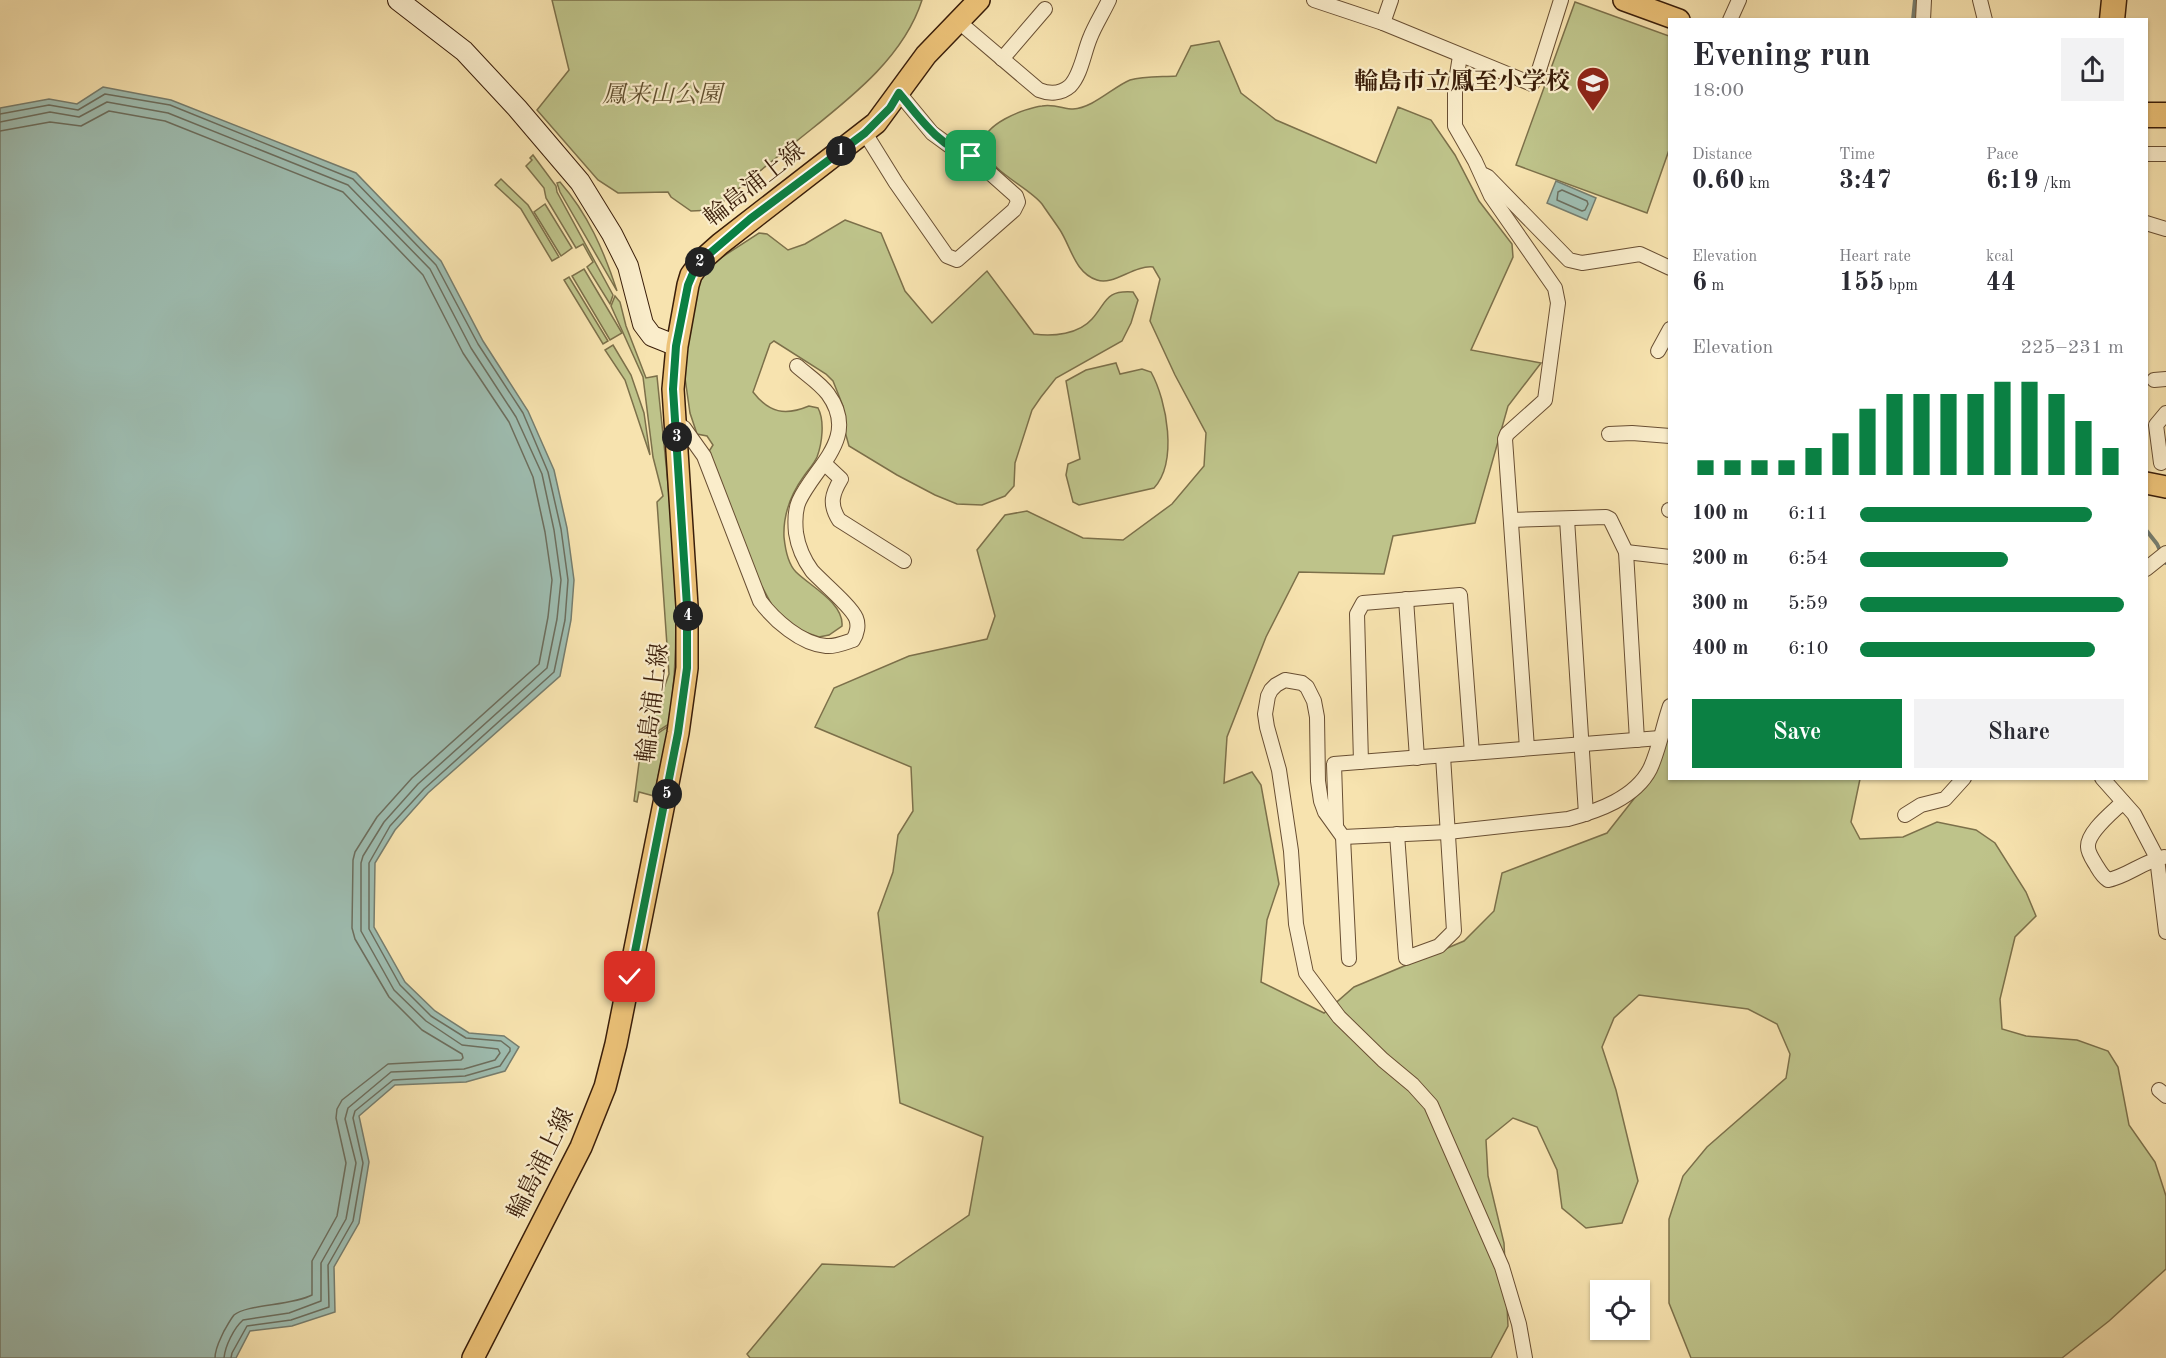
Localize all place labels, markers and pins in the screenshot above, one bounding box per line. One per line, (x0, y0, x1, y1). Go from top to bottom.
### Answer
school or university icon: 輪島市立鳳至小学校 (1575, 65, 1611, 112)
place label: 輪島市立鳳至小学校 (1354, 68, 1570, 95)
pin (945, 130, 996, 181)
pin: 1 (826, 136, 856, 166)
pin: 2 (685, 247, 715, 277)
pin: 3 (662, 422, 692, 452)
pin: 4 (673, 601, 703, 631)
pin: 5 (652, 779, 682, 809)
pin (604, 951, 655, 1002)

